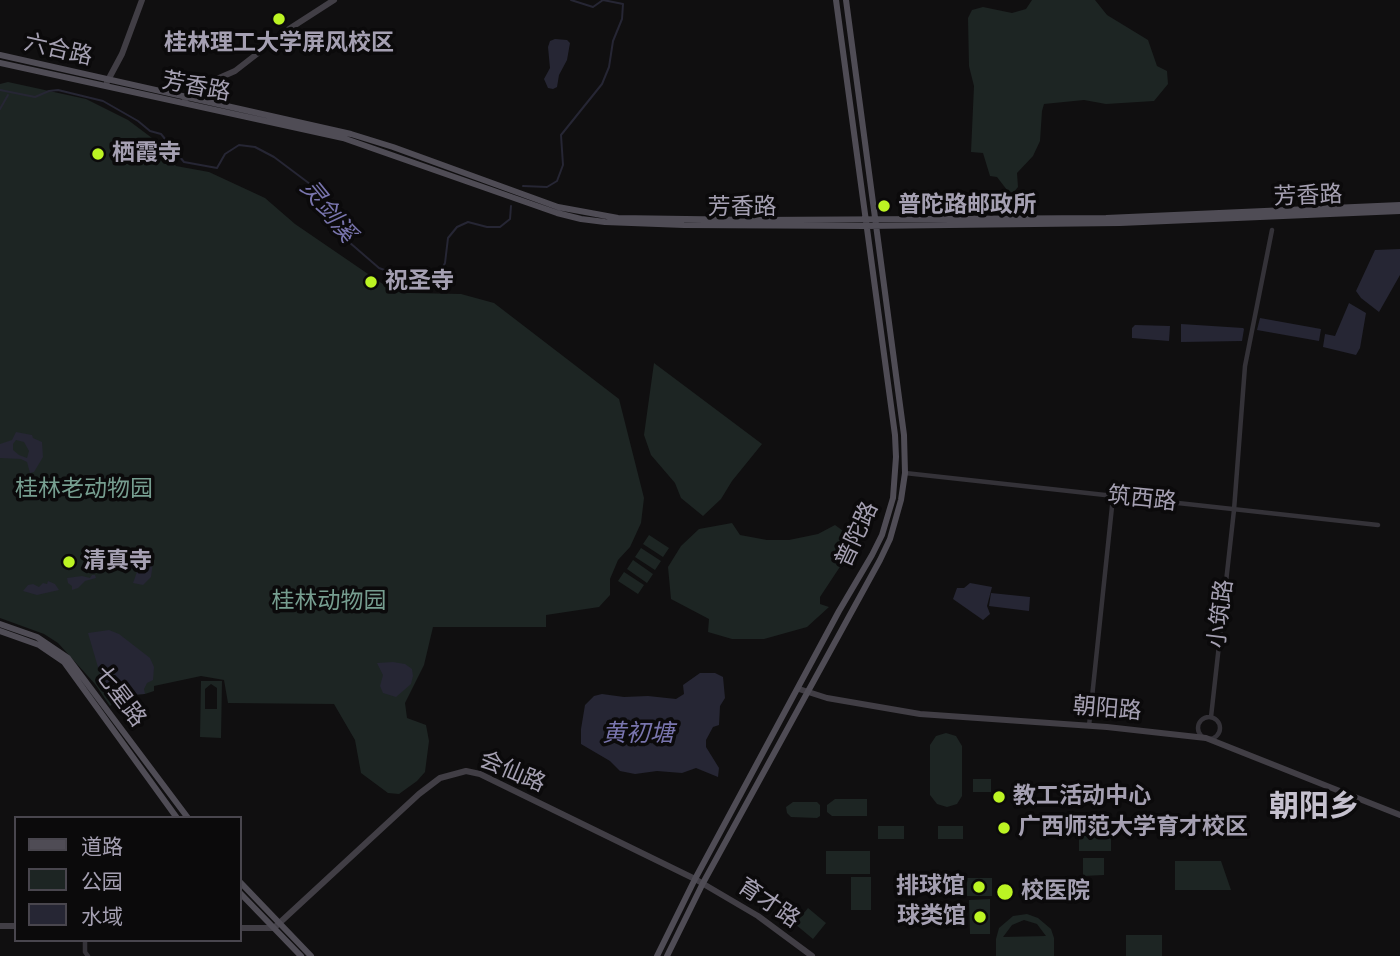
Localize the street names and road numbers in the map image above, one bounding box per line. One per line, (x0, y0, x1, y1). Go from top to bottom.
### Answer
street label: 六合路 (21, 30, 95, 72)
street label: 芳香路 (160, 68, 232, 108)
street label: 芳香路 (1273, 182, 1343, 212)
street label: 芳香路 (708, 194, 776, 222)
street label: 筑西路 (1106, 483, 1178, 517)
street label: 普陀路 (831, 498, 885, 572)
street label: 小筑路 (1204, 578, 1240, 650)
street label: 七星路 (87, 661, 151, 733)
street label: 朝阳路 (1071, 693, 1143, 727)
street label: 会仙路 (475, 747, 549, 799)
street label: 育才路 (732, 873, 804, 935)

